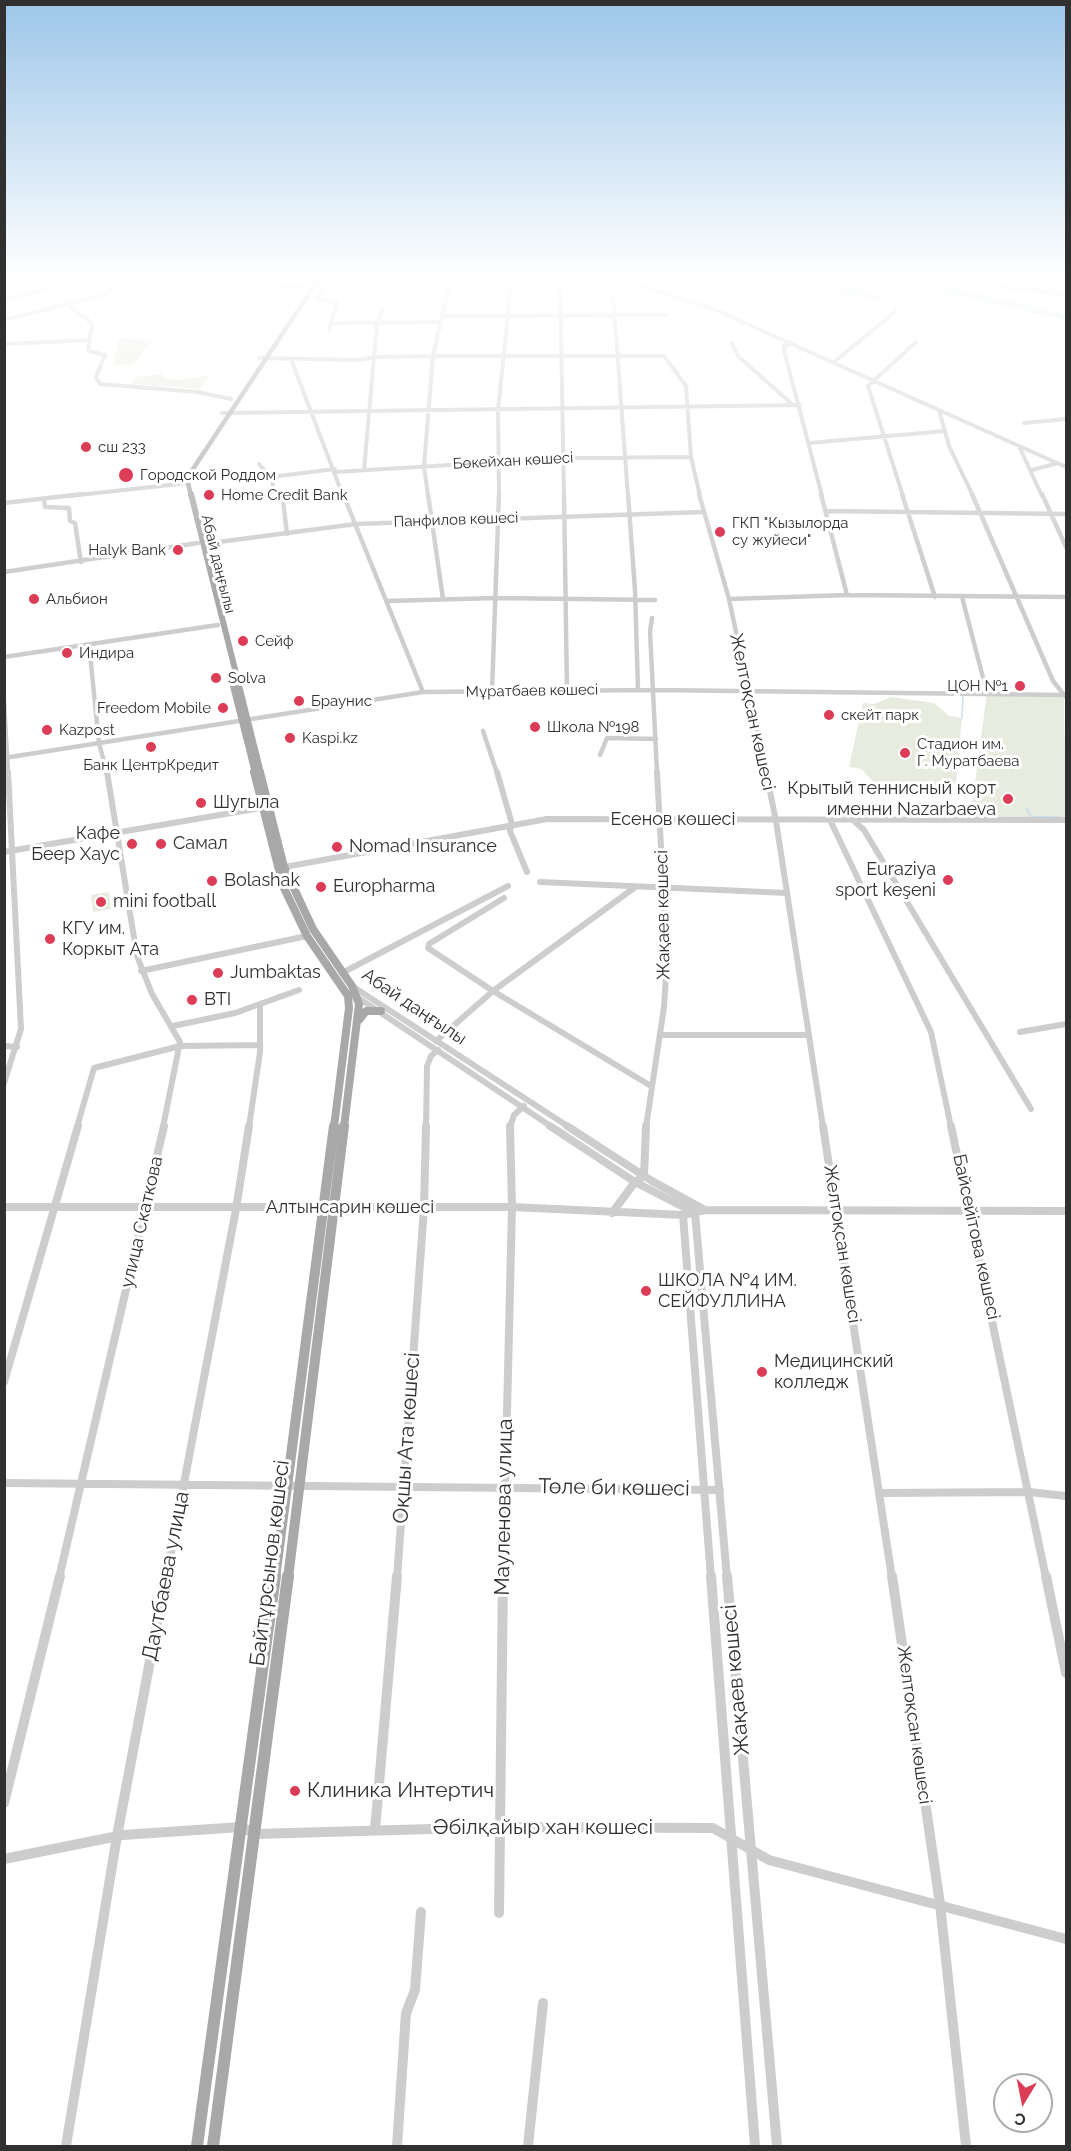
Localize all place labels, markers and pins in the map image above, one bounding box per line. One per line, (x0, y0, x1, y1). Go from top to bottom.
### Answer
place label: сш 233 (98, 438, 146, 456)
marker: сш 233 (79, 440, 93, 454)
marker: Городской Роддом (117, 466, 135, 484)
place label: Городской Роддом (140, 466, 276, 484)
place label: Home Credit Bank (221, 486, 348, 504)
marker: Home Credit Bank (202, 488, 216, 502)
place label: ГКП "Кызылорда су жуйеси" (732, 514, 849, 549)
marker: ГКП "Кызылорда су жуйеси" (713, 525, 727, 539)
place label: Halyk Bank (88, 541, 166, 559)
marker: Halyk Bank (171, 543, 185, 557)
place label: Альбион (46, 590, 108, 608)
marker: Альбион (27, 592, 41, 606)
place label: Сейф (255, 632, 293, 650)
marker: Сейф (236, 634, 250, 648)
place label: Индира (79, 644, 134, 662)
marker: Индира (60, 646, 74, 660)
place label: Solva (228, 669, 266, 687)
marker: Solva (209, 671, 223, 685)
place label: ЦОН №1 (947, 677, 1008, 695)
marker: ЦОН №1 (1013, 679, 1027, 693)
place label: Браунис (311, 692, 372, 710)
marker: Браунис (292, 694, 306, 708)
place label: Freedom Mobile (97, 699, 211, 717)
marker: Freedom Mobile (216, 701, 230, 715)
place label: скейт парк (841, 706, 919, 724)
marker: скейт парк (822, 708, 836, 722)
place label: Школа №198 (547, 718, 639, 736)
marker: Школа №198 (528, 720, 542, 734)
place label: Kazpost (59, 721, 115, 739)
marker: Kazpost (40, 723, 54, 737)
place label: Kaspi.kz (302, 729, 358, 747)
marker: Kaspi.kz (283, 731, 297, 745)
place label: Стадион им. Г. Муратбаева (917, 735, 1019, 770)
marker: Банк ЦентрКредит (144, 740, 158, 754)
marker: Стадион им. Г. Муратбаева (898, 746, 912, 760)
place label: Банк ЦентрКредит (83, 756, 219, 774)
place label: Крытый теннисный корт именни Nazarbaeva (787, 778, 996, 820)
place label: Шугыла (213, 792, 279, 814)
marker: Крытый теннисный корт именни Nazarbaeva (1001, 792, 1015, 806)
marker: Шугыла (194, 796, 208, 810)
place label: Кафе Беер Хаус (31, 823, 120, 866)
place label: Самал (173, 833, 228, 855)
place label: Nomad Insurance (349, 836, 497, 858)
marker: Кафе Беер Хаус (125, 837, 139, 851)
marker: Самал (154, 837, 168, 851)
marker: Nomad Insurance (330, 840, 344, 854)
place label: Euraziya sport keşeni (835, 859, 936, 902)
place label: Bolashak (224, 870, 300, 892)
marker: Euraziya sport keşeni (941, 873, 955, 887)
marker: Bolashak (205, 874, 219, 888)
place label: Europharma (333, 876, 435, 898)
marker: Europharma (314, 880, 328, 894)
place label: mini football (113, 891, 216, 913)
marker: mini football (94, 895, 108, 909)
place label: КГУ им. Коркыт Ата (62, 918, 159, 960)
marker: КГУ им. Коркыт Ата (43, 932, 57, 946)
place label: Jumbaktas (230, 962, 321, 984)
marker: Jumbaktas (211, 966, 225, 980)
place label: BTI (204, 989, 231, 1011)
marker: BTI (185, 993, 199, 1007)
place label: ШКОЛА №4 ИМ. СЕЙФУЛЛИНА (658, 1270, 797, 1312)
marker: ШКОЛА №4 ИМ. СЕЙФУЛЛИНА (639, 1284, 653, 1298)
place label: Медицинский колледж (774, 1351, 894, 1394)
marker: Медицинский колледж (755, 1365, 769, 1379)
place label: Клиника Интертич (307, 1778, 494, 1804)
marker: Клиника Интертич (288, 1784, 302, 1798)

